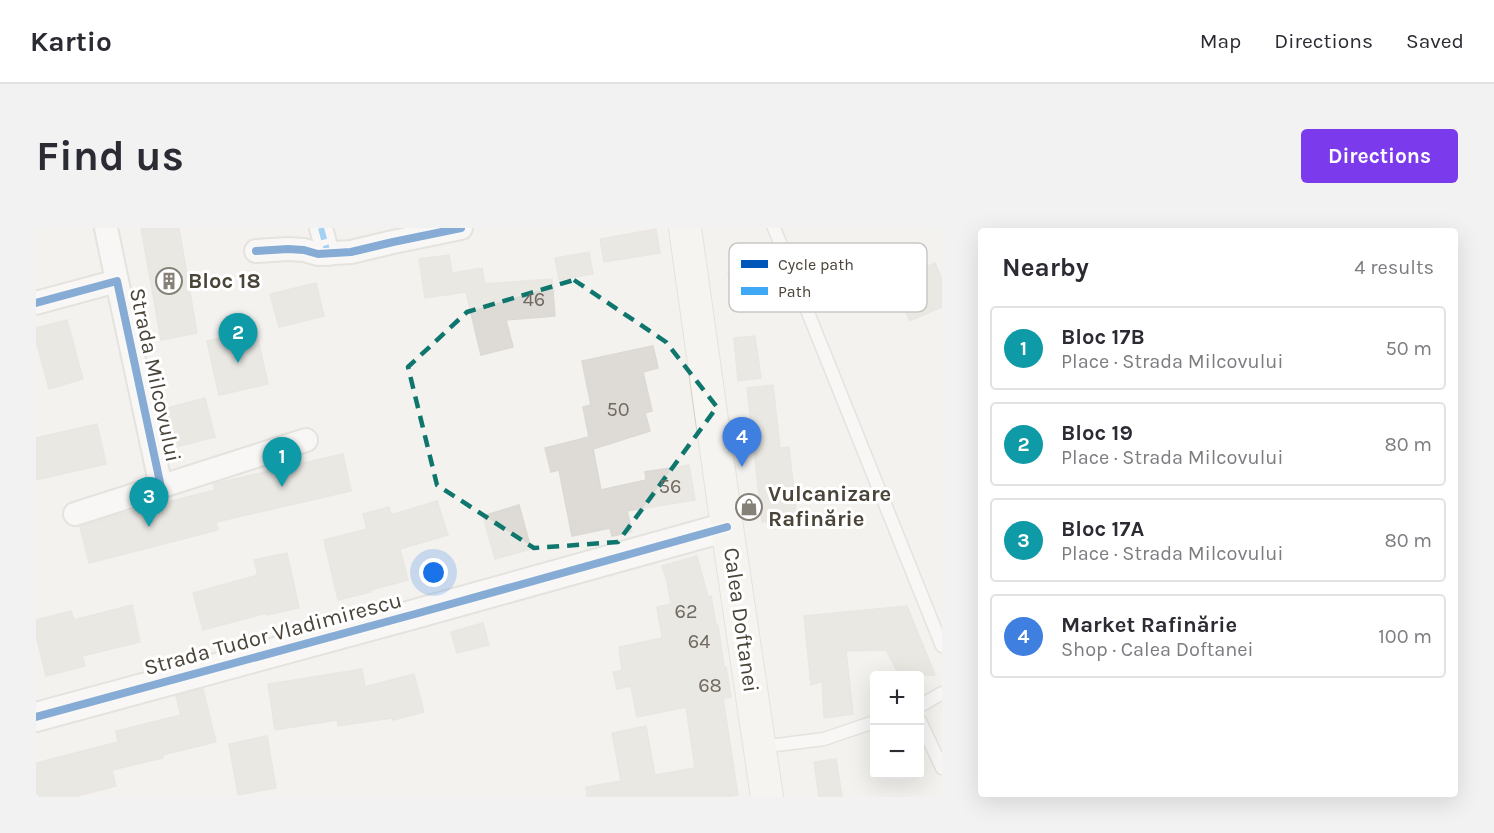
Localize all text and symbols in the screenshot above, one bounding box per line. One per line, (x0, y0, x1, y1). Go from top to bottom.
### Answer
text: Kartio (30, 25, 112, 58)
text: Map (1200, 29, 1241, 53)
text: Directions (1274, 29, 1373, 53)
text: Saved (1406, 29, 1464, 53)
button: Directions (1301, 129, 1458, 183)
text: Find us (36, 131, 184, 181)
legend (729, 243, 927, 312)
text: Nearby (1002, 252, 1089, 283)
text: Cycle path (778, 255, 854, 274)
text: 4 results (1354, 256, 1434, 279)
building icon: Bloc 18 (154, 266, 184, 296)
place label: Bloc 18 (188, 268, 261, 294)
text: Path (778, 282, 811, 301)
street label: Strada Milcovului (124, 286, 186, 464)
house number: 46 (523, 288, 545, 311)
pin: 2 (218, 314, 258, 363)
text: Bloc 17B (1061, 324, 1145, 350)
text: 1 (1020, 337, 1027, 360)
text: 50 m (1385, 337, 1432, 360)
text: Place · Strada Milcovului (1061, 350, 1283, 373)
house number: 50 (606, 398, 630, 421)
pin: 4 (722, 418, 762, 467)
text: Bloc 19 (1061, 420, 1133, 446)
text: 2 (1017, 433, 1030, 456)
text: 80 m (1384, 433, 1432, 456)
pin: 1 (262, 438, 302, 487)
text: Place · Strada Milcovului (1061, 446, 1283, 469)
house number: 56 (659, 475, 681, 498)
pin: 3 (130, 478, 168, 527)
place label: Vulcanizare Rafinărie (768, 481, 891, 532)
shop icon: Vulcanizare Rafinărie (734, 492, 764, 522)
text: Bloc 17A (1061, 516, 1144, 542)
text: 3 (1017, 529, 1030, 552)
text: 80 m (1384, 529, 1432, 552)
text: Place · Strada Milcovului (1061, 542, 1283, 565)
street label: Calea Doftanei (718, 546, 764, 694)
your location (419, 558, 448, 587)
street label: Strada Tudor Vladimirescu (141, 587, 405, 681)
house number: 62 (674, 600, 698, 623)
text: Market Rafinărie (1061, 612, 1237, 638)
text: 4 (1018, 625, 1029, 648)
text: 100 m (1378, 625, 1432, 648)
house number: 64 (688, 630, 710, 653)
text: Shop · Calea Doftanei (1061, 638, 1254, 661)
map controls (870, 671, 924, 779)
button: + (870, 671, 924, 725)
house number: 68 (698, 674, 722, 697)
button: − (870, 725, 924, 779)

